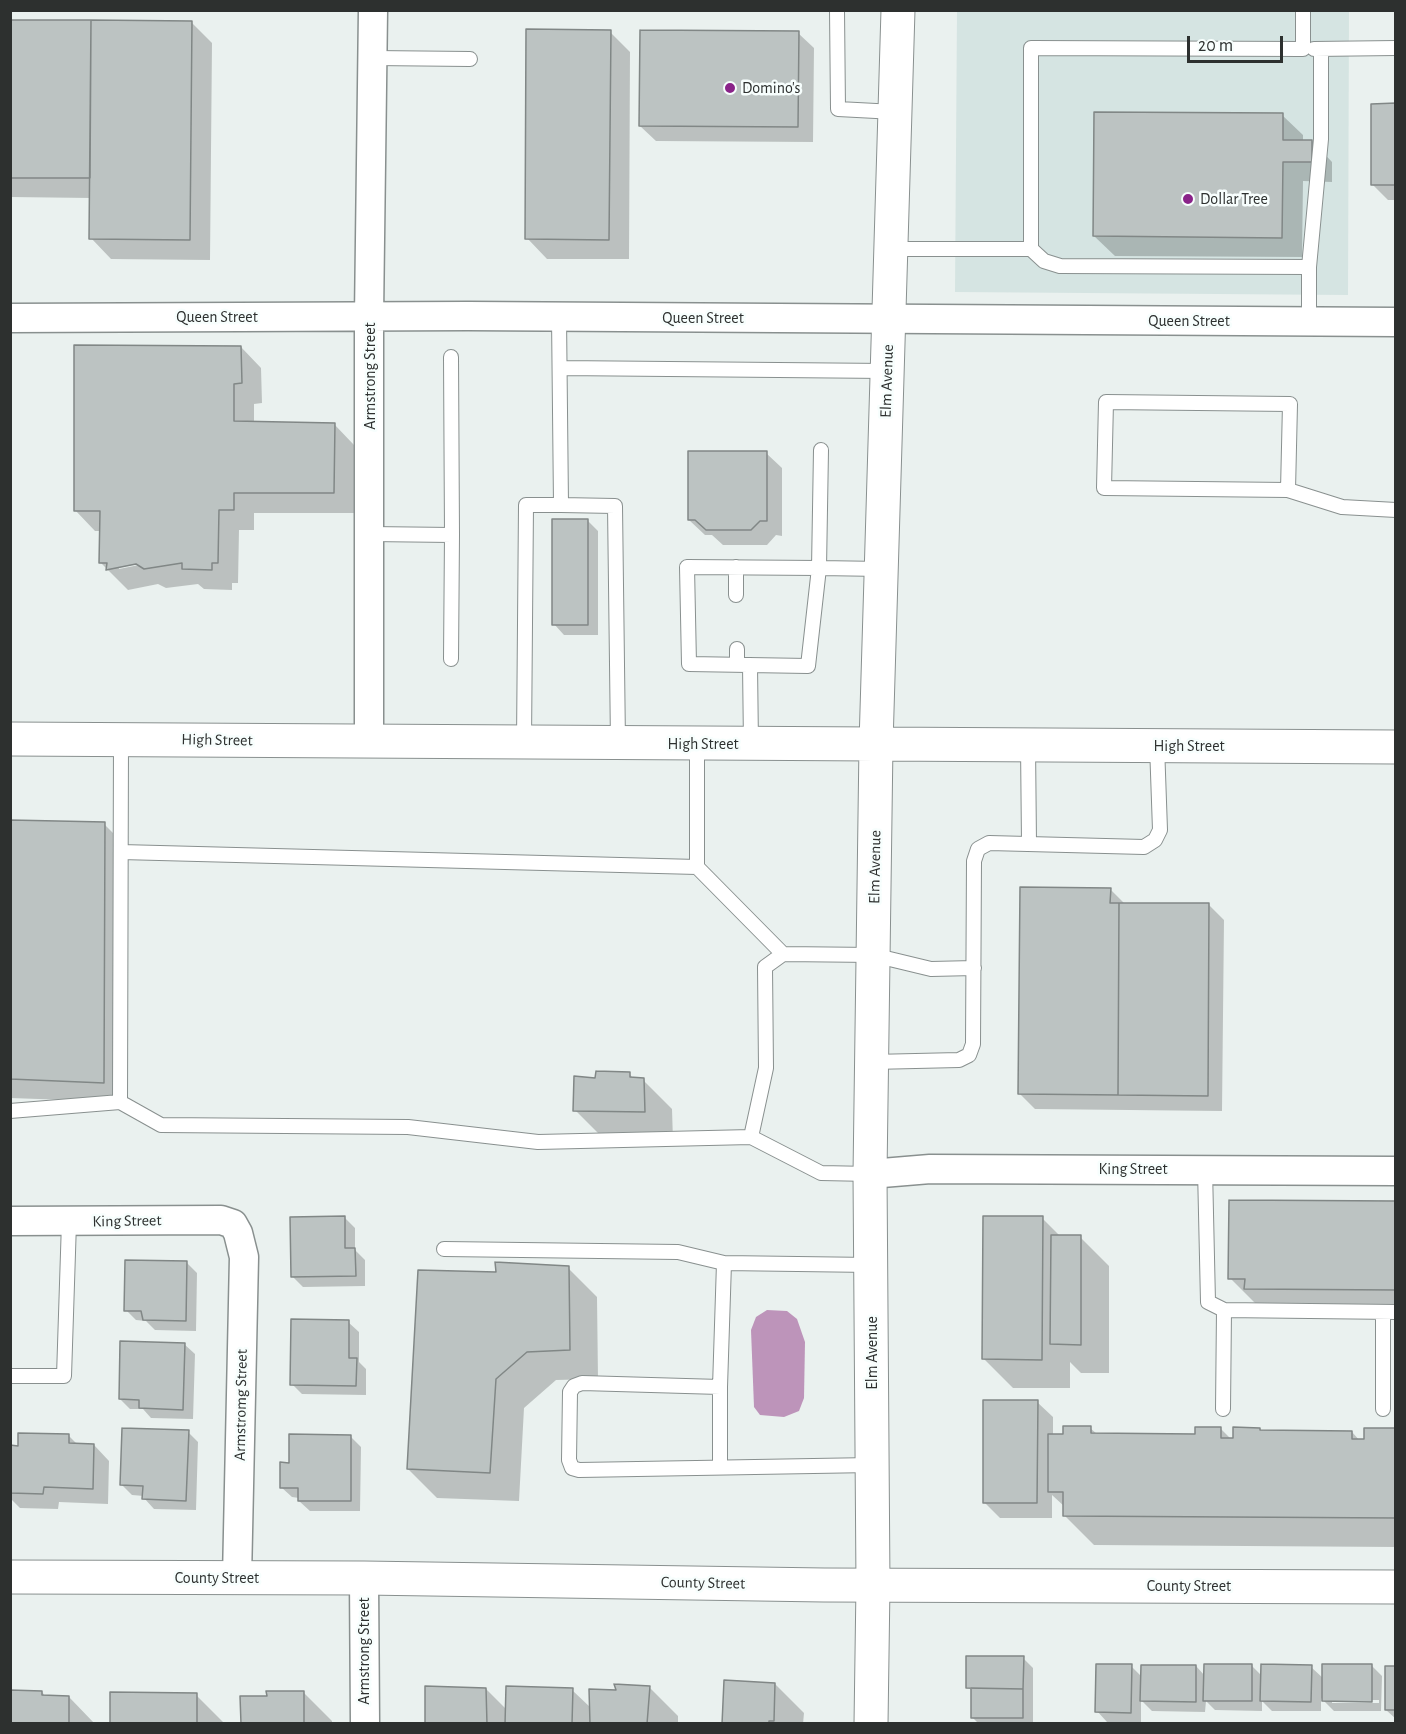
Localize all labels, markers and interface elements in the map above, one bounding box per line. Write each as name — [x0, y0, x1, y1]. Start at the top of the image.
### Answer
scale bar — [1190, 24, 1286, 62]
text: 20 m — [1198, 37, 1233, 55]
place label: Domino's — [742, 78, 801, 98]
marker: Domino's — [723, 81, 737, 95]
place label: Dollar Tree — [1200, 189, 1268, 209]
marker: Dollar Tree — [1181, 192, 1195, 206]
street label: Queen Street — [176, 307, 258, 327]
street label: Queen Street — [662, 308, 744, 328]
street label: Queen Street — [1148, 311, 1230, 331]
street label: Armstrong Street — [360, 322, 380, 430]
street label: Elm Avenue — [876, 344, 898, 418]
street label: High Street — [181, 730, 253, 750]
street label: High Street — [667, 734, 739, 754]
street label: High Street — [1153, 736, 1225, 756]
street label: Elm Avenue — [865, 830, 885, 904]
street label: King Street — [1099, 1159, 1167, 1179]
street label: King Street — [92, 1211, 162, 1231]
street label: Elm Avenue — [862, 1316, 882, 1390]
street label: Armstromg Street — [230, 1349, 252, 1461]
street label: County Street — [175, 1568, 259, 1588]
street label: County Street — [661, 1573, 745, 1593]
street label: County Street — [1147, 1576, 1231, 1596]
street label: Armstrong Street — [354, 1597, 374, 1705]

